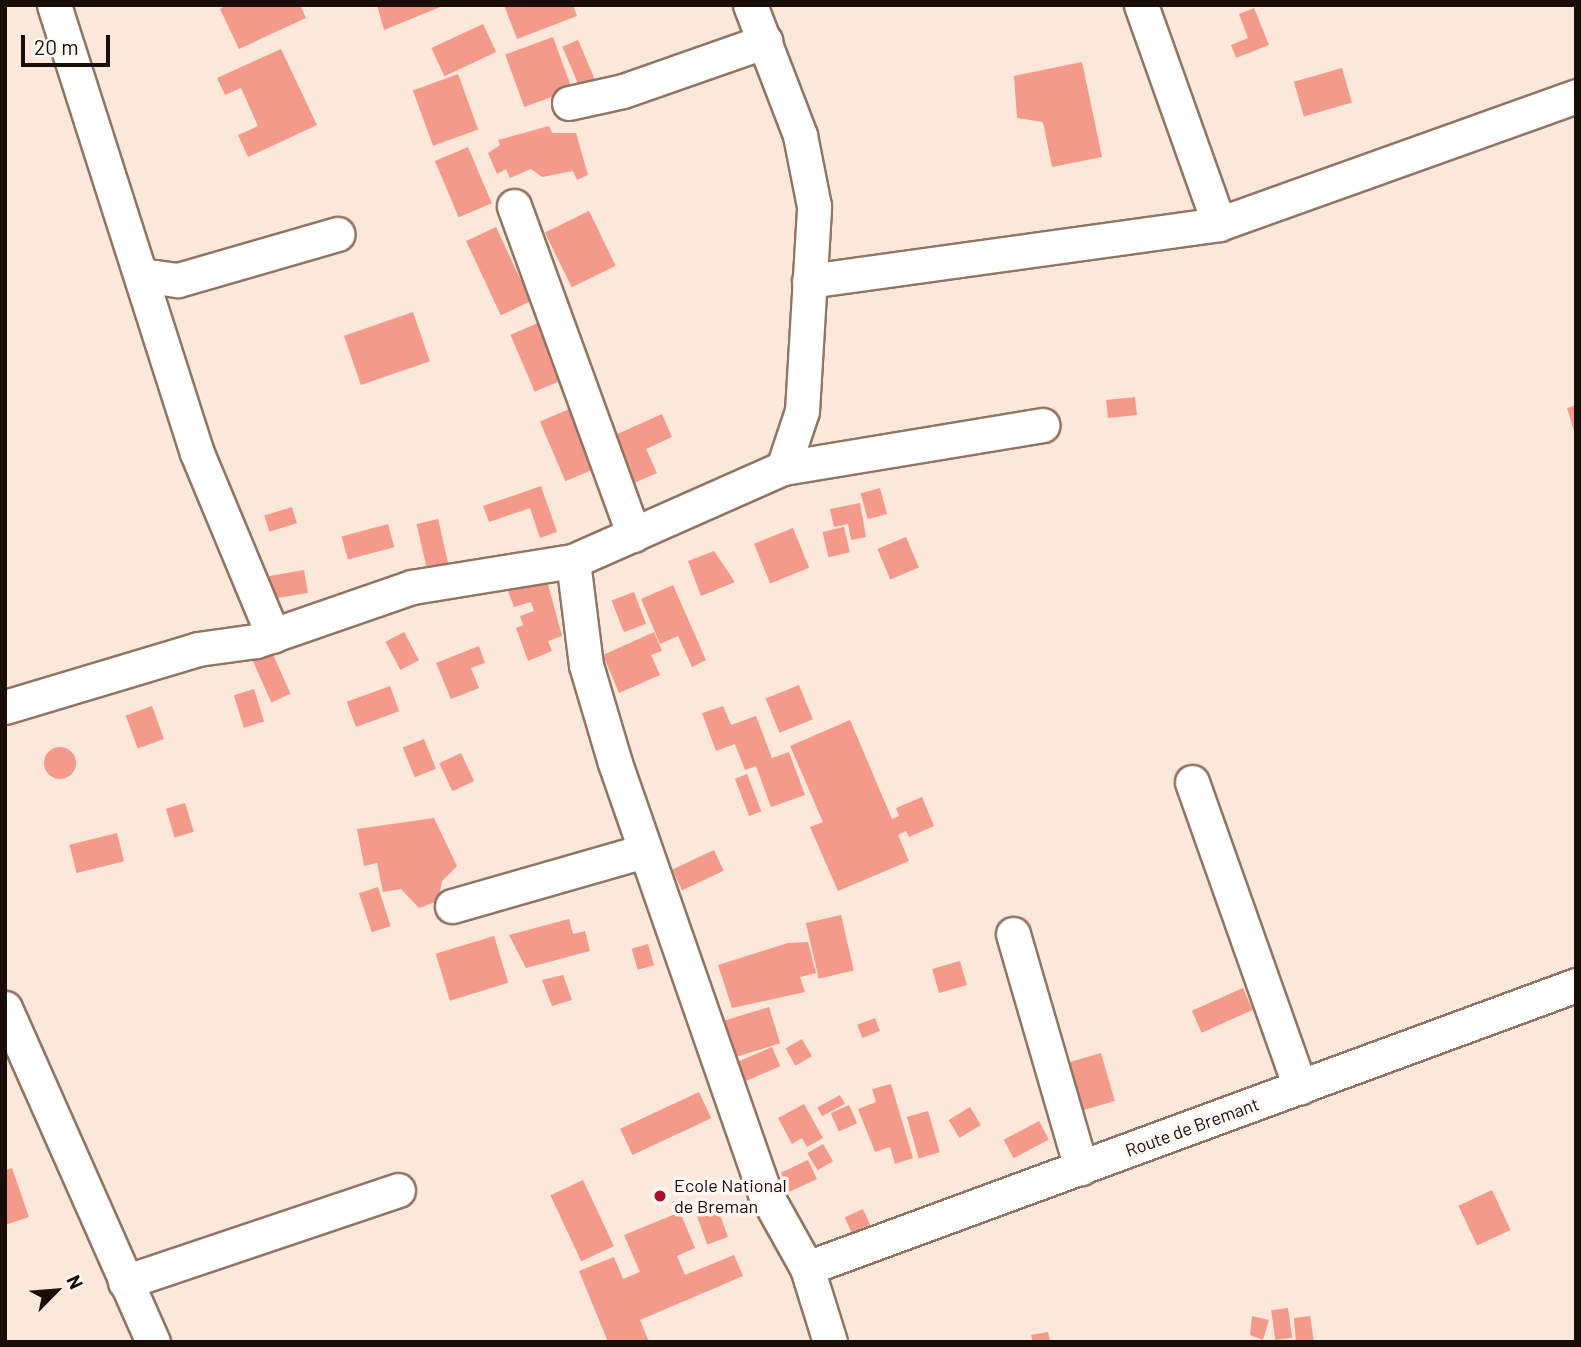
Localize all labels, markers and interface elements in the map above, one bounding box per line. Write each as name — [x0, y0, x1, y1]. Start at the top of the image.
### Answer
scale bar — [24, 21, 114, 65]
text: 20 m — [34, 34, 79, 59]
street label: Route de Bremant — [1122, 1093, 1262, 1161]
place label: Ecole National de Breman — [674, 1175, 787, 1218]
marker: Ecole National de Breman — [652, 1188, 668, 1204]
north arrow — [21, 1256, 91, 1326]
text: N — [62, 1271, 89, 1292]

